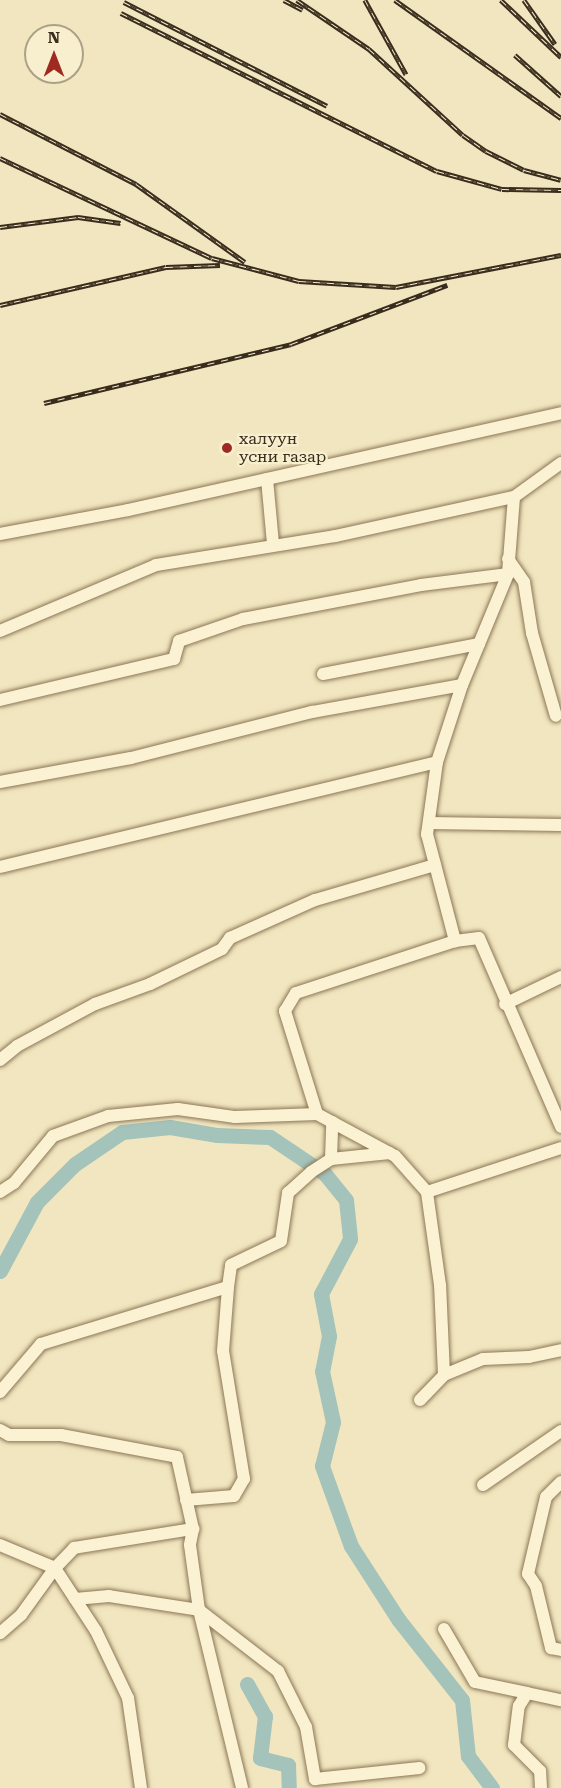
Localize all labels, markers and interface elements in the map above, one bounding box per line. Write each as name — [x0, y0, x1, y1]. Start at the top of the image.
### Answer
north arrow — [24, 24, 84, 84]
text: N — [48, 28, 60, 47]
place label: халуун усни газар — [239, 429, 326, 467]
marker: халуун усни газар — [220, 441, 234, 455]

